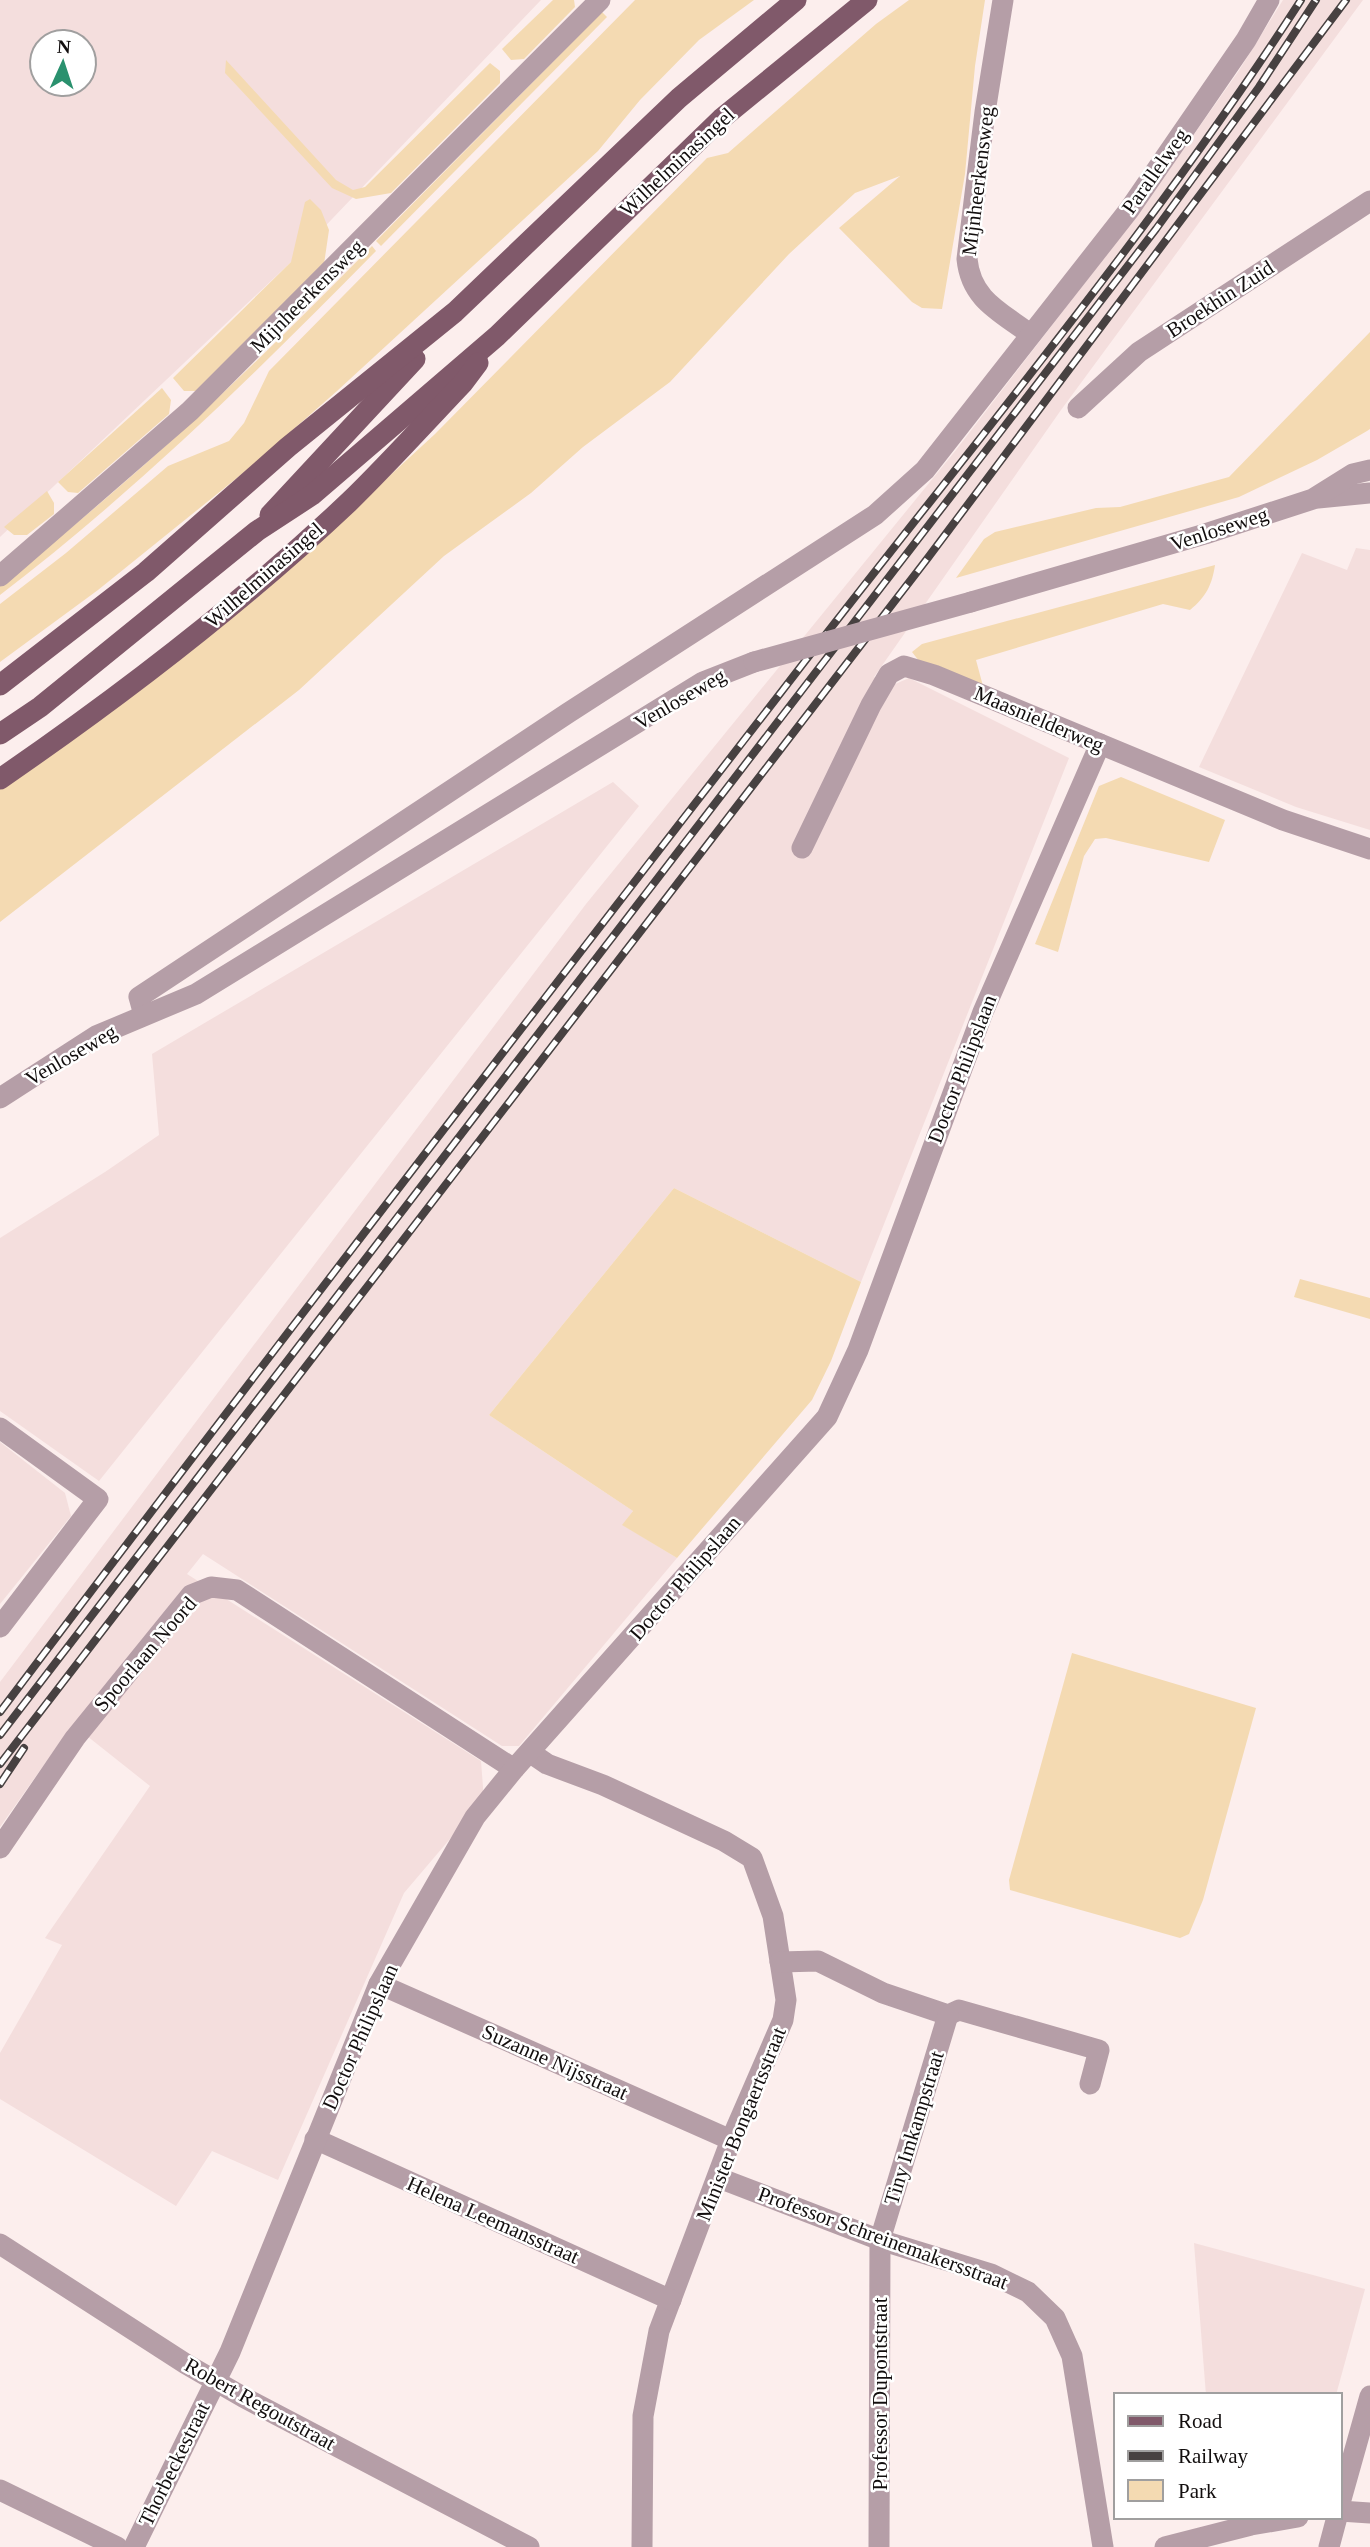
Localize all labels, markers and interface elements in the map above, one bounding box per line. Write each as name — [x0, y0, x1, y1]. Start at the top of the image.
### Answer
north arrow — [28, 28, 98, 98]
text: N — [56, 36, 72, 57]
street label: Wilhelminasingel — [615, 102, 740, 221]
street label: Mijnheerkensweg — [957, 104, 999, 257]
street label: Parallelweg — [1117, 123, 1194, 218]
street label: Mijnheerkensweg — [245, 234, 369, 358]
street label: Broekhin Zuid — [1162, 255, 1279, 343]
street label: Venloseweg — [1167, 502, 1271, 556]
street label: Wilhelminasingel — [200, 517, 328, 633]
street label: Venloseweg — [630, 663, 730, 735]
street label: Maasnielderweg — [970, 681, 1108, 757]
street label: Doctor Philipslaan — [923, 991, 1001, 1147]
street label: Venloseweg — [21, 1019, 121, 1091]
street label: Doctor Philipslaan — [624, 1511, 746, 1645]
street label: Spoorlaan Noord — [89, 1591, 202, 1716]
street label: Doctor Philipslaan — [317, 1960, 403, 2114]
street label: Suzanne Nijsstraat — [478, 2019, 632, 2105]
street label: Minister Bongaertsstraat — [691, 2023, 791, 2224]
street label: Tiny Imkampstraat — [879, 2048, 949, 2208]
street label: Helena Leemansstraat — [403, 2171, 583, 2269]
street label: Professor Schreinemakersstraat — [755, 2182, 1011, 2295]
street label: Professor Dupontstraat — [868, 2297, 892, 2491]
street label: Robert Regoutstraat — [180, 2353, 340, 2455]
legend — [1114, 2393, 1342, 2519]
street label: Thorbeckestraat — [134, 2398, 215, 2530]
text: Road — [1178, 2409, 1223, 2433]
text: Railway — [1178, 2444, 1248, 2468]
text: Park — [1178, 2479, 1217, 2503]

